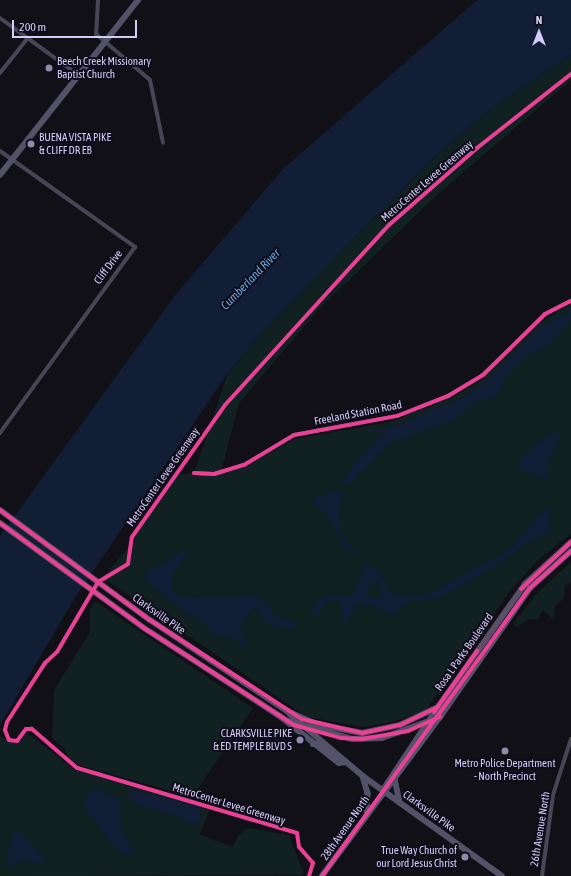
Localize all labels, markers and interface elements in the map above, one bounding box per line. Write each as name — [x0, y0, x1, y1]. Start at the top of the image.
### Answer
scale bar — [14, 12, 139, 38]
north arrow — [519, 12, 559, 52]
text: N — [536, 14, 542, 26]
text: 200 m — [19, 20, 46, 34]
place label: Beech Creek Missionary Baptist Church — [57, 55, 151, 81]
marker: Beech Creek Missionary Baptist Church — [44, 63, 54, 73]
place label: BUENA VISTA PIKE & CLIFF DR EB — [39, 131, 111, 157]
street label: MetroCenter Levee Greenway — [378, 137, 476, 225]
marker: BUENA VISTA PIKE & CLIFF DR EB — [26, 139, 36, 149]
street label: Cliff Drive — [91, 247, 125, 287]
water label: Cumberland River — [218, 247, 284, 313]
street label: Freeland Station Road — [313, 398, 403, 428]
street label: MetroCenter Levee Greenway — [124, 425, 202, 529]
street label: Clarksville Pike — [130, 591, 188, 637]
street label: Rosa L Parks Boulevard — [432, 611, 496, 693]
place label: CLARKSVILLE PIKE & ED TEMPLE BLVD S — [213, 727, 292, 753]
marker: CLARKSVILLE PIKE & ED TEMPLE BLVD S — [295, 735, 305, 745]
marker: Metro Police Department - North Precinct — [500, 746, 510, 756]
place label: Metro Police Department - North Precinct — [454, 757, 556, 783]
street label: MetroCenter Levee Greenway — [171, 781, 287, 827]
street label: Clarksville Pike — [400, 788, 458, 834]
street label: 26th Avenue North — [528, 791, 552, 867]
street label: 28th Avenue North — [318, 793, 372, 863]
place label: True Way Church of our Lord Jesus Christ — [376, 844, 457, 870]
marker: True Way Church of our Lord Jesus Christ — [460, 852, 470, 862]

